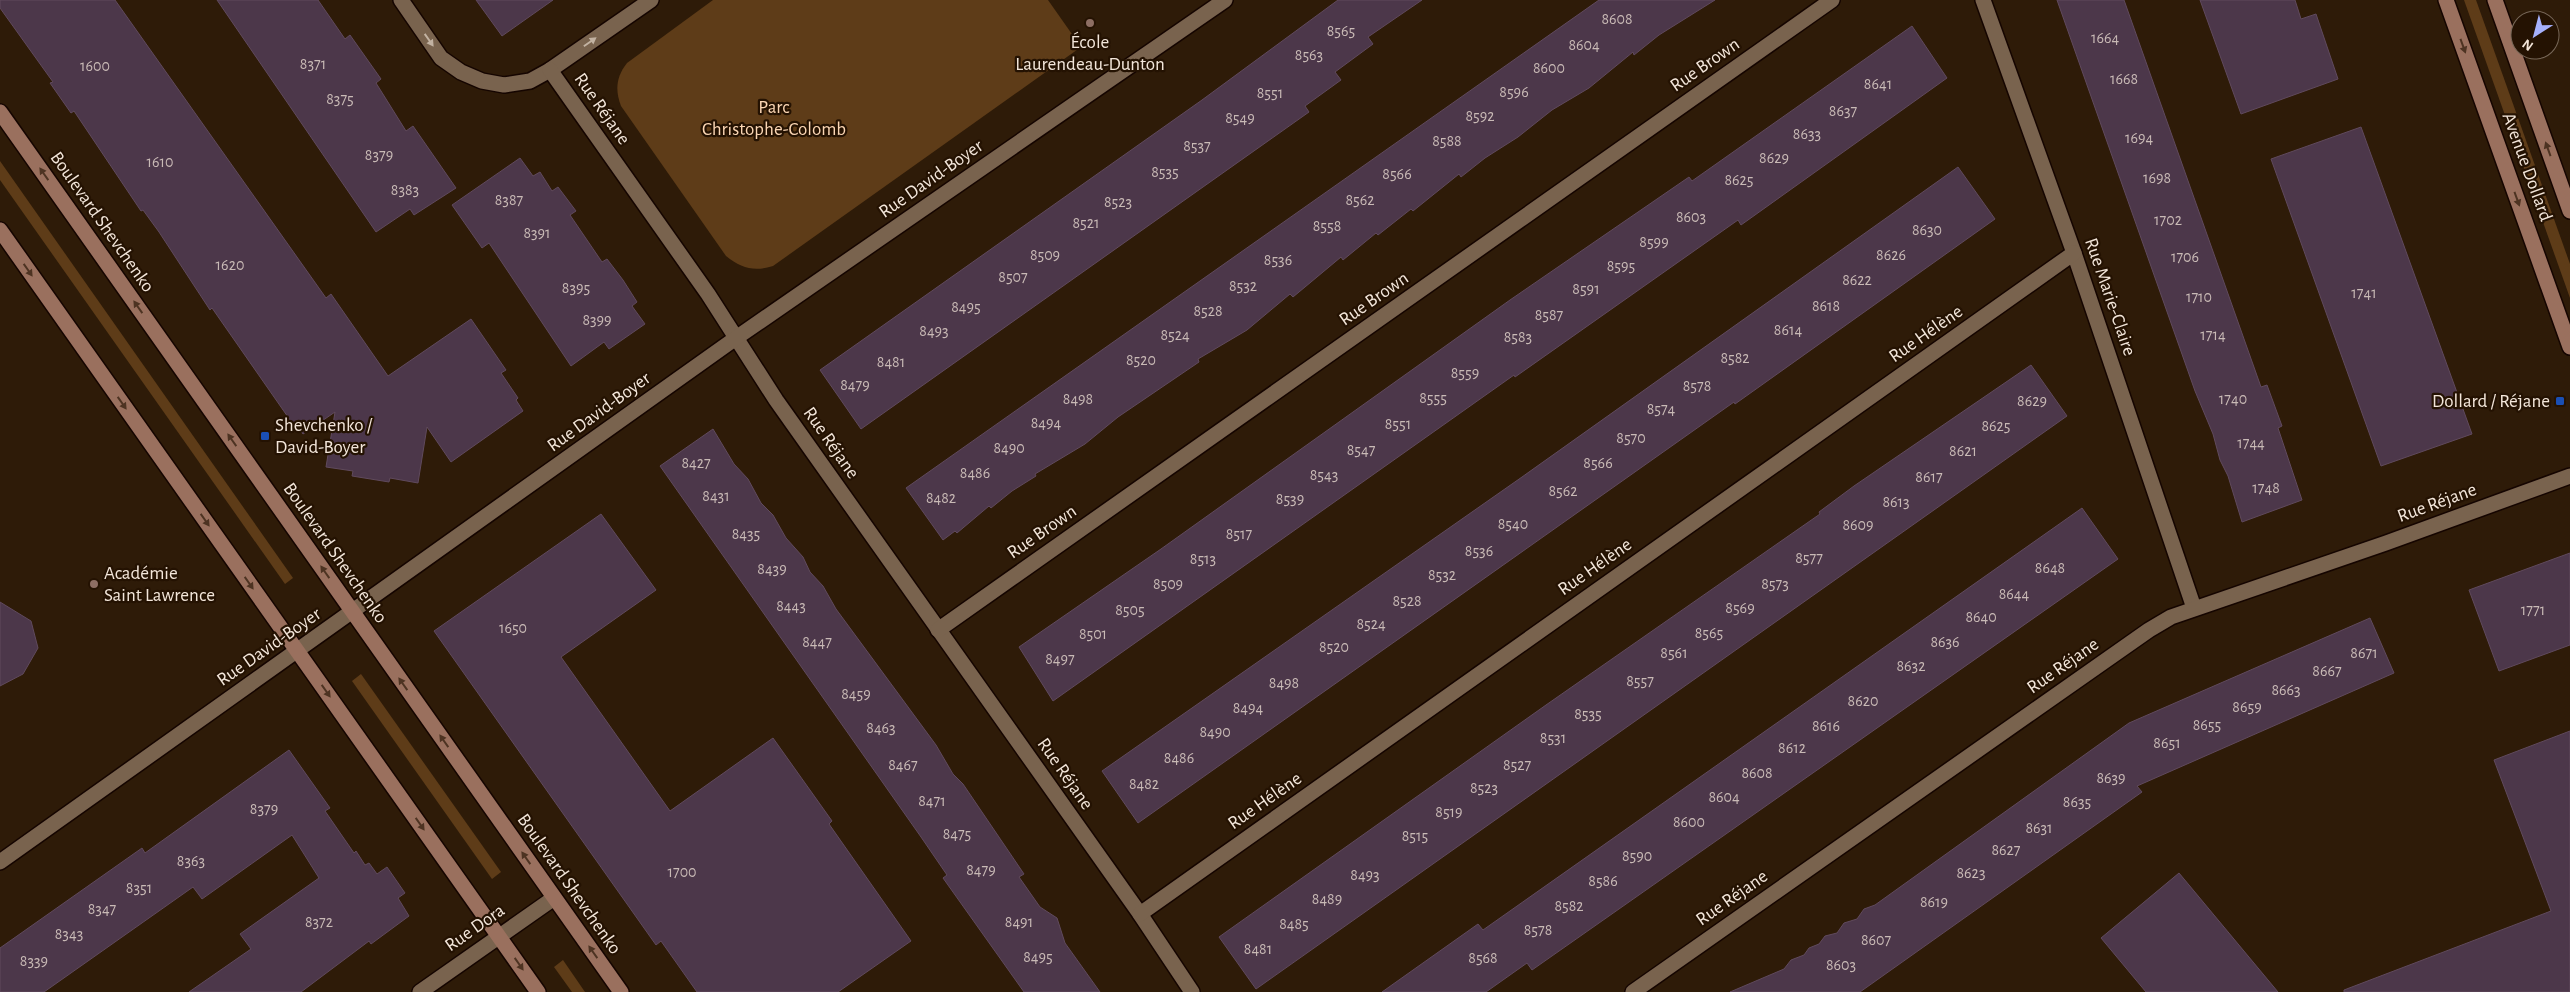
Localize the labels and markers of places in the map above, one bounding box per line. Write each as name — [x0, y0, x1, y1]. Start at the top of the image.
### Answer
marker: École Laurendeau-Dunton — [1084, 17, 1096, 29]
place label: École Laurendeau-Dunton — [1015, 31, 1165, 74]
place label: Dollard / Réjane — [2432, 392, 2550, 411]
marker: Dollard / Réjane — [2554, 395, 2566, 407]
place label: Shevchenko / David-Boyer — [275, 416, 373, 457]
marker: Shevchenko / David-Boyer — [259, 430, 271, 442]
place label: Académie Saint Lawrence — [104, 564, 215, 605]
marker: Académie Saint Lawrence — [88, 578, 100, 590]

